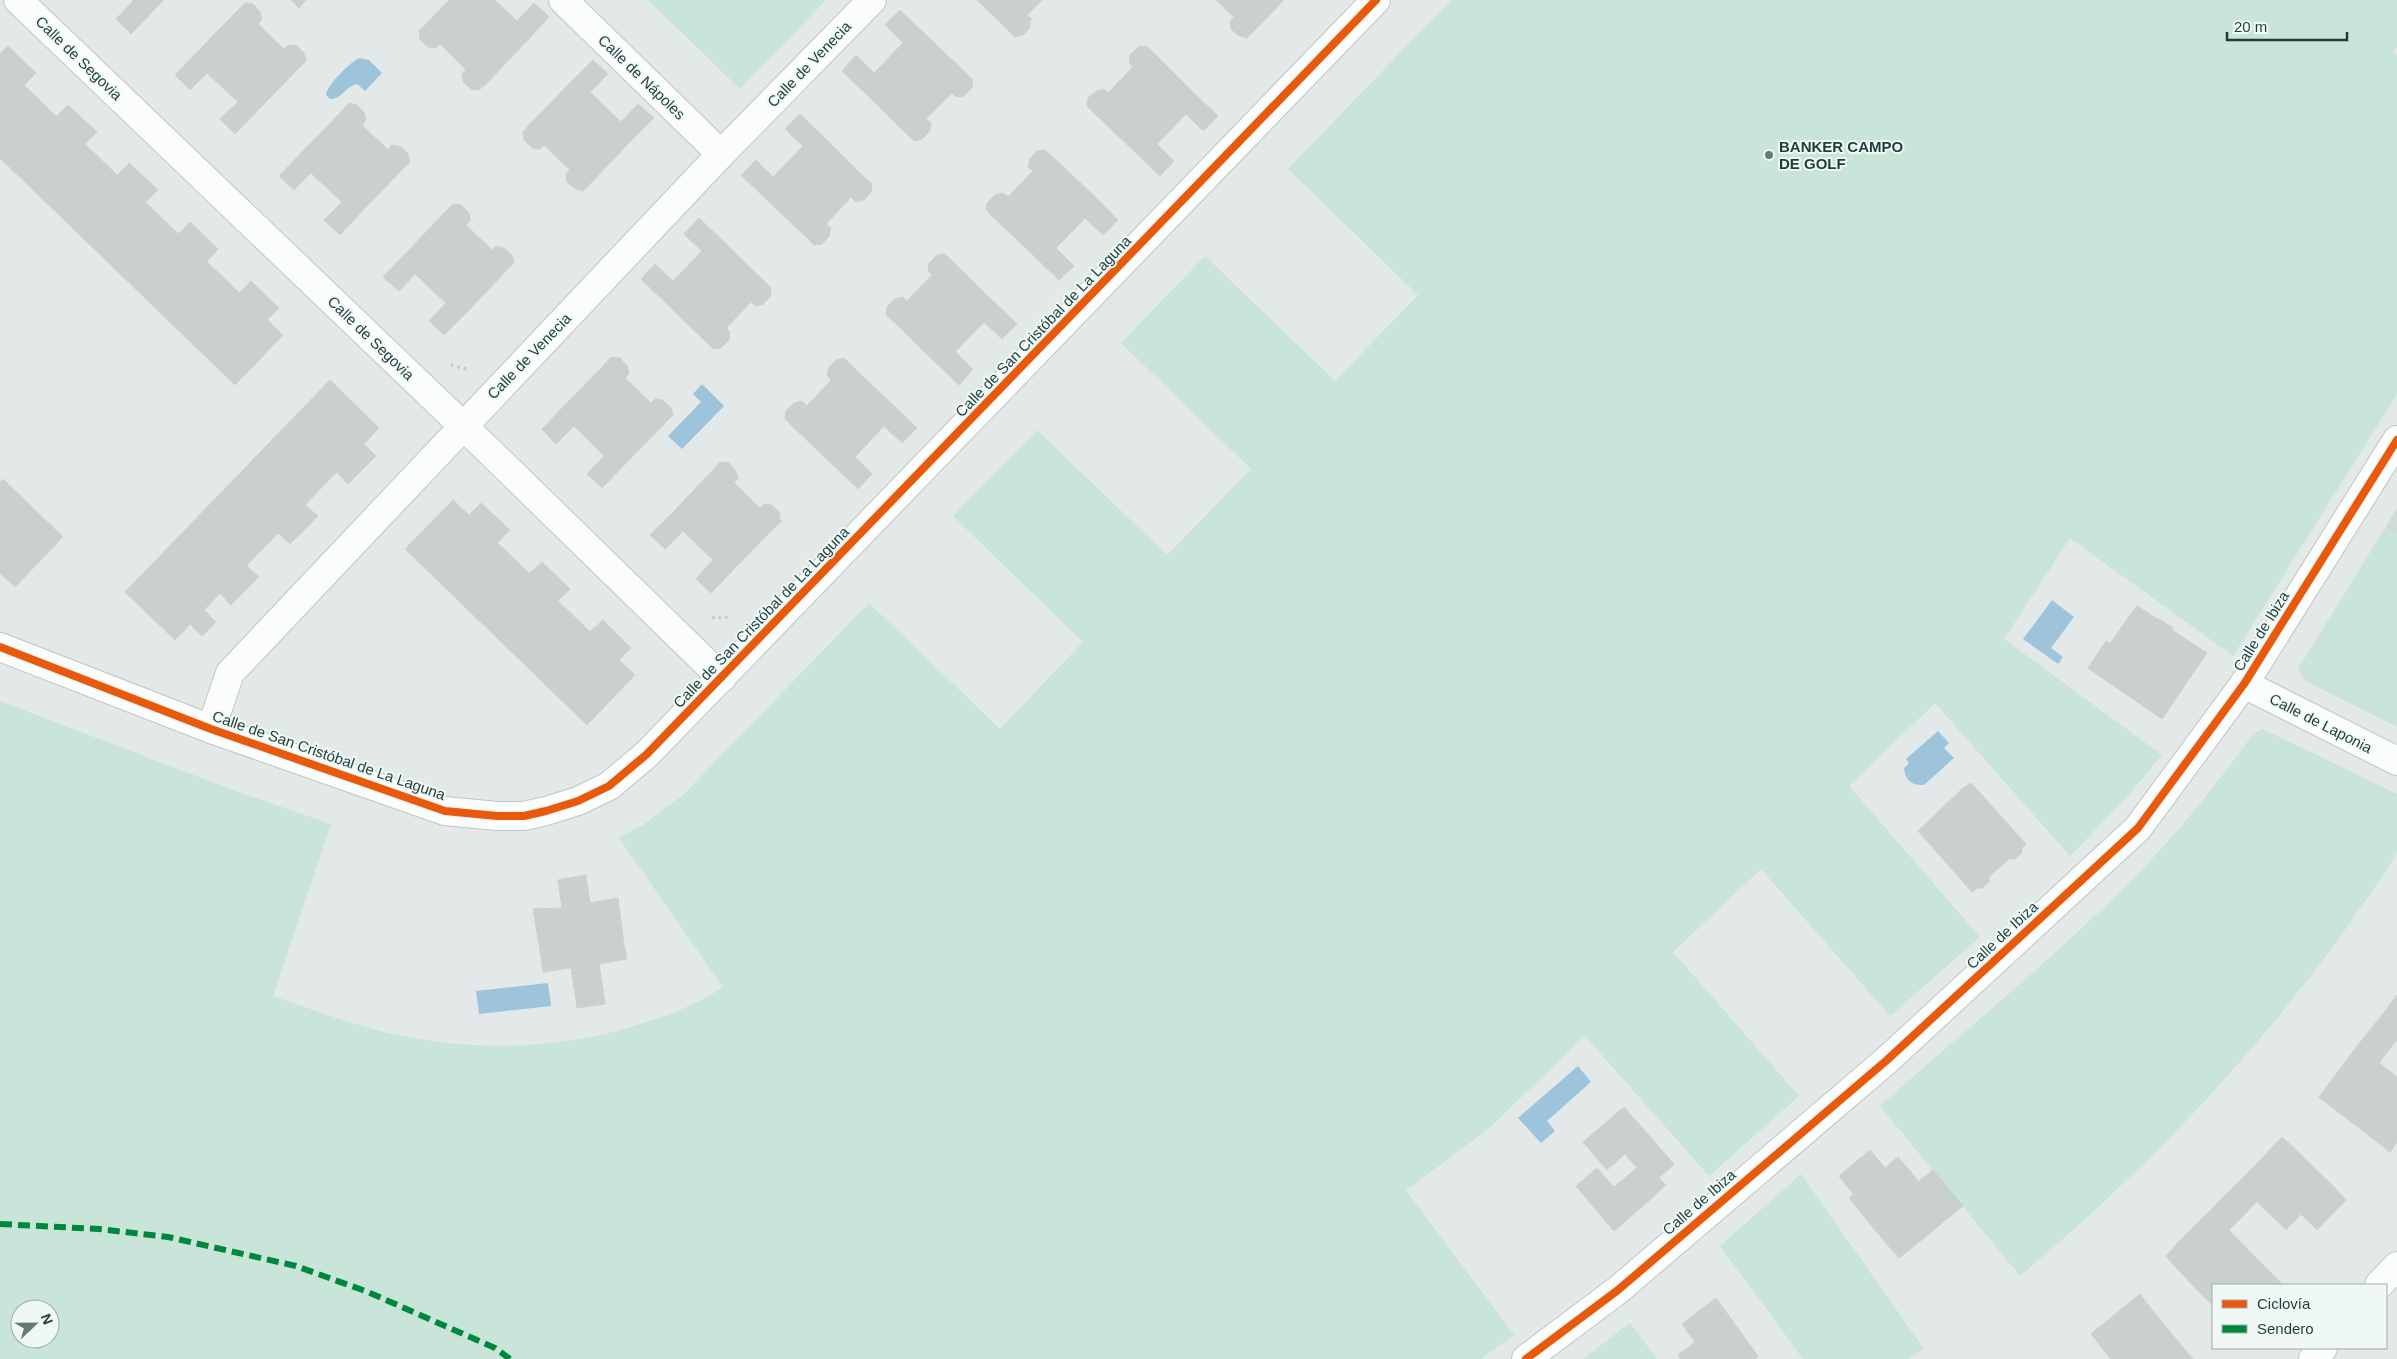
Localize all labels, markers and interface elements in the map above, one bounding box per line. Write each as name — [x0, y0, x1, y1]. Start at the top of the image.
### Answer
scale bar — [2227, 10, 2347, 42]
street label: Calle de Segovia — [32, 12, 126, 104]
street label: Calle de Venecia — [764, 17, 855, 110]
text: 20 m — [2234, 18, 2267, 35]
street label: Calle de Nápoles — [595, 31, 689, 123]
place label: BANKER CAMPO DE GOLF — [1779, 138, 1904, 172]
marker: BANKER CAMPO DE GOLF — [1763, 149, 1775, 161]
street label: Calle de San Cristóbal de La Laguna — [952, 231, 1135, 420]
street label: Calle de Segovia — [324, 292, 418, 384]
street label: Calle de Venecia — [484, 309, 575, 402]
street label: Calle de San Cristóbal de La Laguna — [670, 522, 853, 711]
street label: Calle de Ibiza — [2230, 587, 2293, 674]
street label: Calle de Laponia — [2267, 690, 2376, 756]
street label: Calle de San Cristóbal de La Laguna — [210, 707, 448, 803]
street label: Calle de Ibiza — [1963, 897, 2042, 972]
street label: Calle de Ibiza — [1659, 1165, 1739, 1238]
legend — [2212, 1284, 2387, 1349]
text: Ciclovía — [2257, 1295, 2311, 1312]
north arrow — [10, 1299, 60, 1349]
text: N — [38, 1311, 56, 1327]
text: Sendero — [2257, 1320, 2314, 1337]

